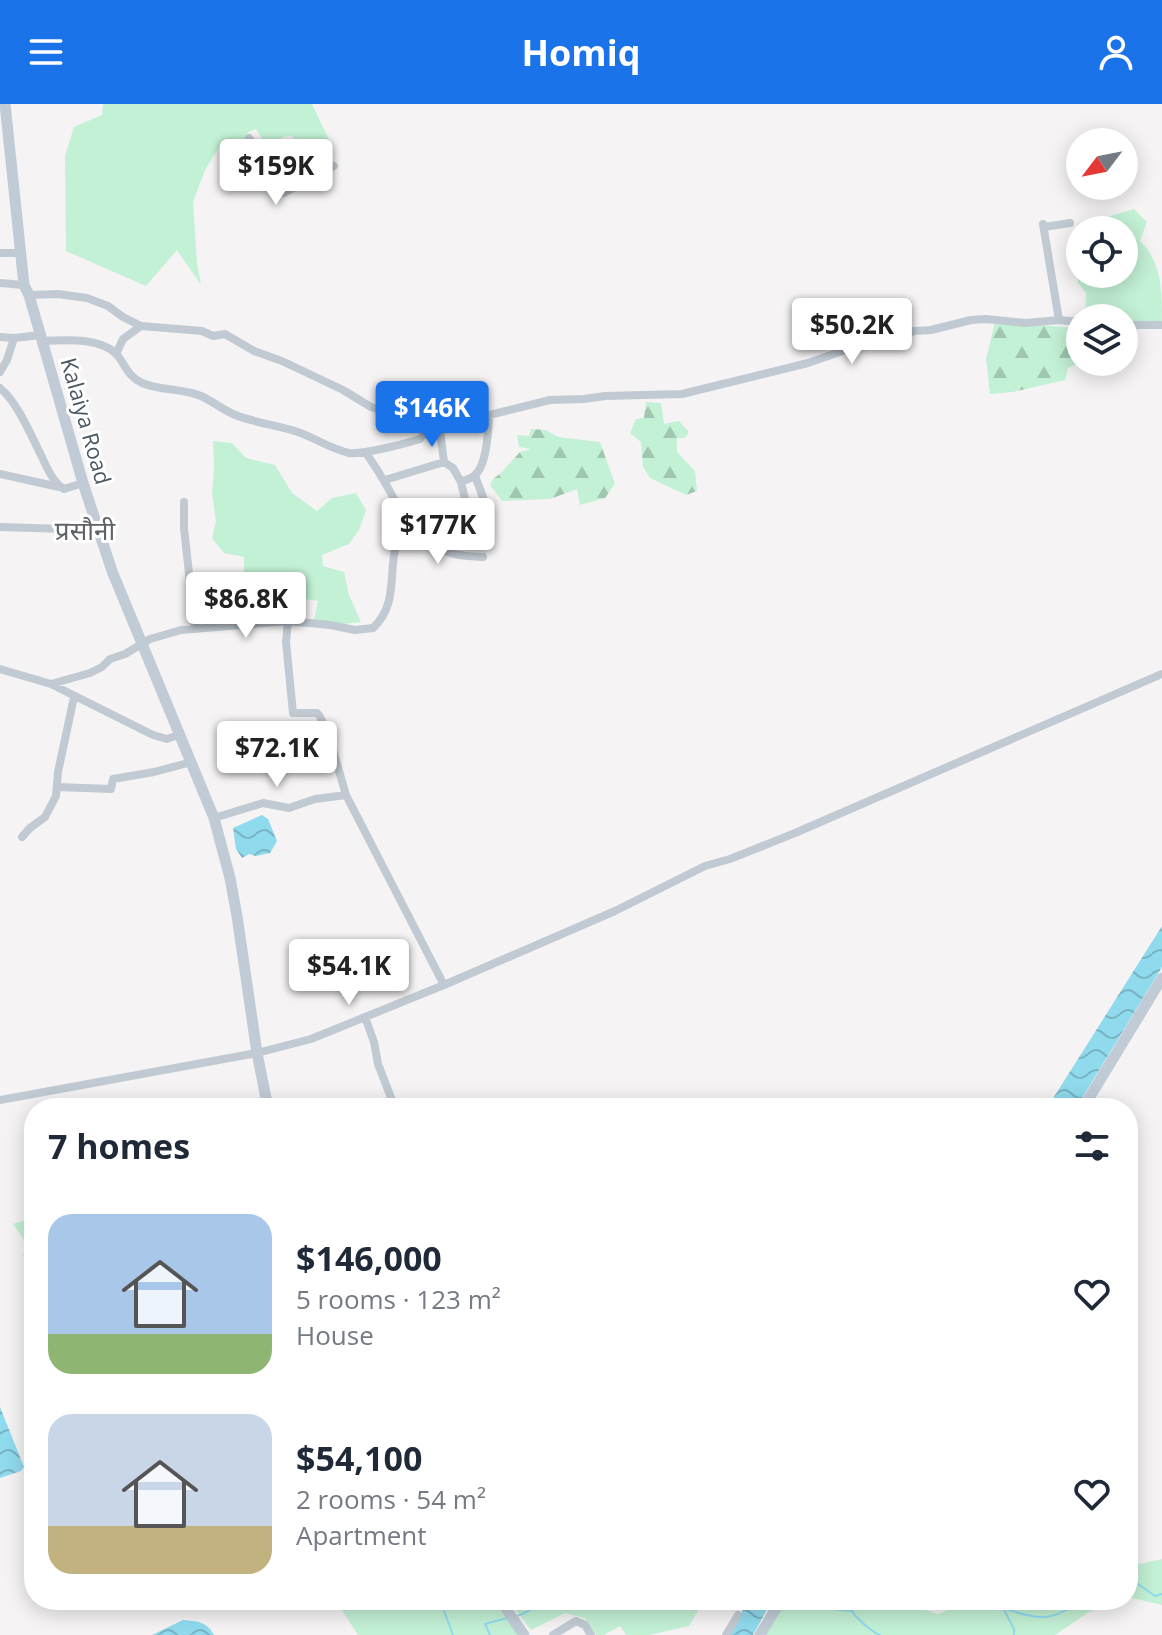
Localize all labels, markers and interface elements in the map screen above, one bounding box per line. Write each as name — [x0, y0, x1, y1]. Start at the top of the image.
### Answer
text: Homiq — [522, 28, 640, 77]
icon: menu — [24, 30, 68, 74]
icon: person — [1094, 30, 1138, 74]
north arrow — [1066, 128, 1138, 200]
map controls — [1066, 128, 1138, 376]
pin: $159K — [220, 139, 332, 207]
text: $159K — [238, 147, 314, 183]
button: locate — [1066, 216, 1138, 288]
pin: $50.2K — [787, 298, 917, 366]
button: layers — [1066, 304, 1138, 376]
text: $50.2K — [810, 306, 894, 342]
street label: Kalaiya Road — [55, 354, 119, 488]
pin: $146K — [376, 381, 488, 449]
text: $146K — [394, 389, 470, 425]
pin: $177K — [382, 498, 494, 566]
text: $177K — [400, 506, 476, 542]
district label: प्रसौनी — [55, 512, 116, 548]
pin: $86.8K — [181, 572, 311, 640]
text: $86.8K — [204, 580, 288, 616]
pin: $72.1K — [212, 721, 342, 789]
text: $72.1K — [235, 729, 319, 765]
pin: $54.1K — [284, 939, 414, 1007]
text: $54.1K — [307, 947, 391, 983]
text: 7 homes — [48, 1123, 190, 1169]
icon: filters — [1070, 1124, 1114, 1168]
text: $146,000 — [296, 1235, 442, 1281]
icon: home — [112, 1246, 208, 1342]
icon: heart — [1070, 1272, 1114, 1316]
text: 5 rooms · 123 m² — [296, 1281, 501, 1317]
text: House — [296, 1317, 374, 1353]
text: $54,100 — [296, 1435, 422, 1481]
icon: home — [112, 1446, 208, 1542]
icon: heart — [1070, 1472, 1114, 1516]
text: 2 rooms · 54 m² — [296, 1481, 486, 1517]
text: Apartment — [296, 1517, 427, 1553]

